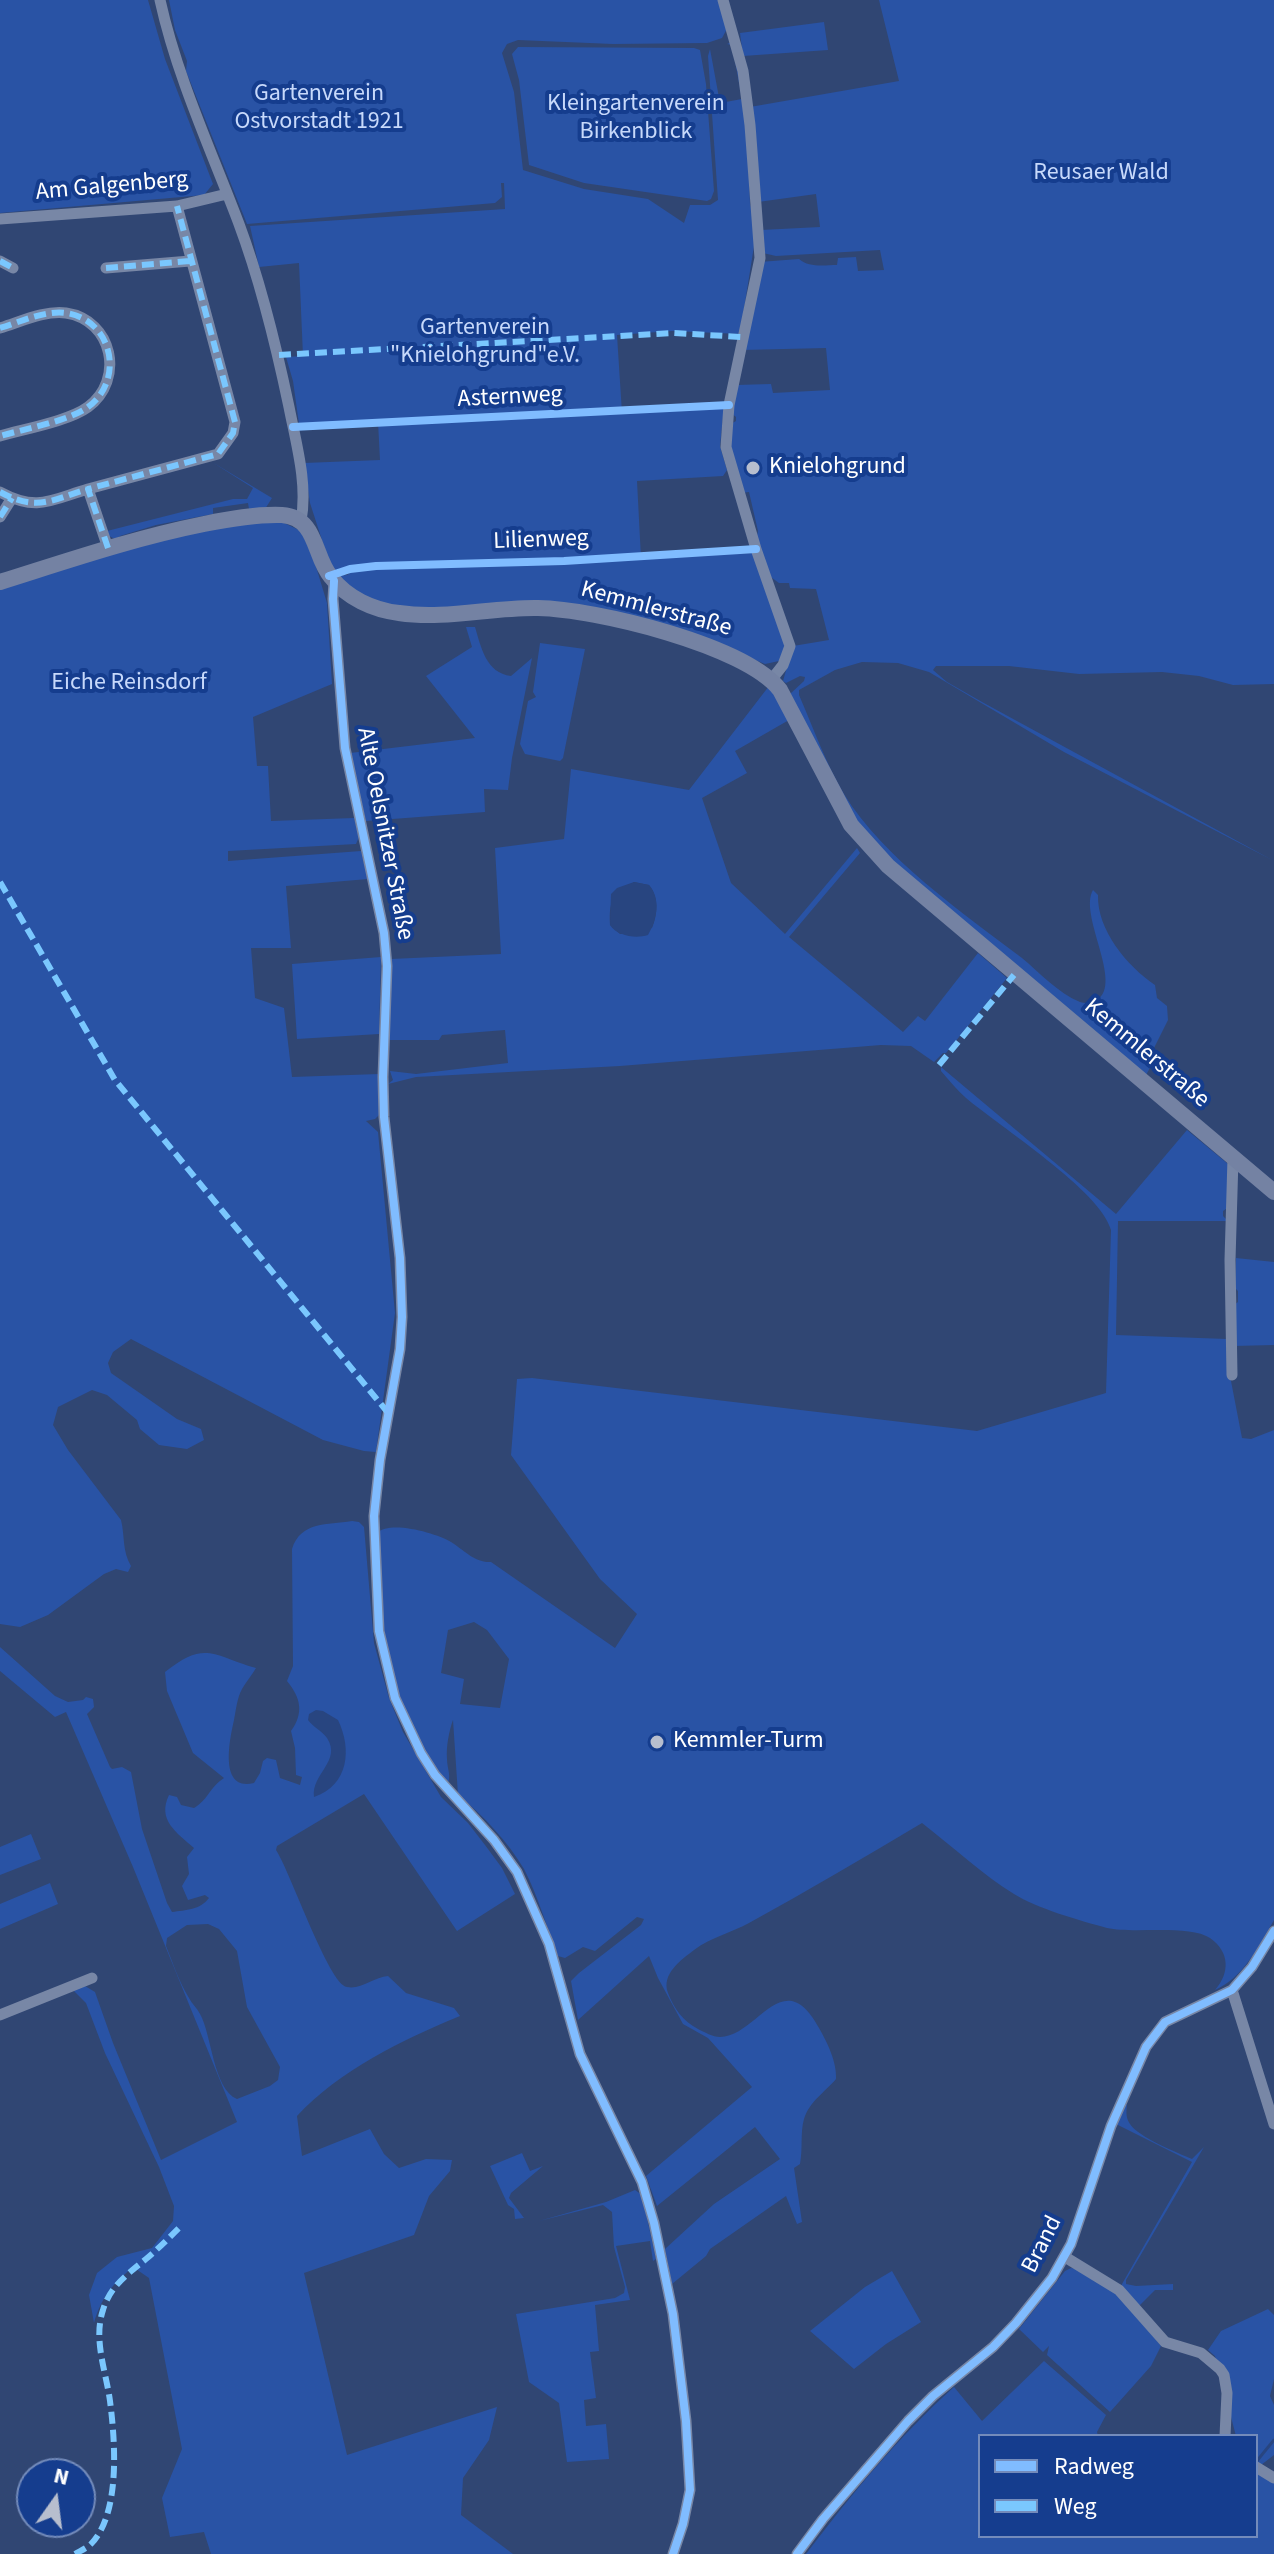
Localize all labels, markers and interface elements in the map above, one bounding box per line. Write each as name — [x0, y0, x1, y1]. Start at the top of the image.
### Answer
park label: Gartenverein Ostvorstadt 1921 — [234, 81, 404, 137]
park label: Kleingartenverein Birkenblick — [547, 91, 725, 147]
park label: Reusaer Wald — [1033, 160, 1169, 188]
street label: Am Galgenberg — [35, 166, 189, 208]
park label: Gartenverein "Knielohgrund"e.V. — [390, 315, 580, 371]
street label: Asternweg — [457, 381, 563, 415]
place label: Knielohgrund — [769, 454, 906, 482]
marker: Knielohgrund — [744, 459, 762, 477]
street label: Lilienweg — [493, 525, 589, 557]
street label: Kemmlerstraße — [577, 576, 735, 644]
park label: Eiche Reinsdorf — [51, 670, 207, 698]
street label: Alte Oelsnitzer Straße — [349, 725, 419, 943]
street label: Kemmlerstraße — [1077, 993, 1215, 1115]
place label: Kemmler-Turm — [673, 1728, 824, 1756]
marker: Kemmler-Turm — [648, 1733, 666, 1751]
street label: Brand — [1016, 2212, 1070, 2278]
legend — [978, 2434, 1258, 2538]
text: Radweg — [1054, 2449, 1134, 2484]
north arrow — [16, 2458, 96, 2538]
text: N — [50, 2459, 72, 2494]
text: Weg — [1054, 2489, 1097, 2524]

